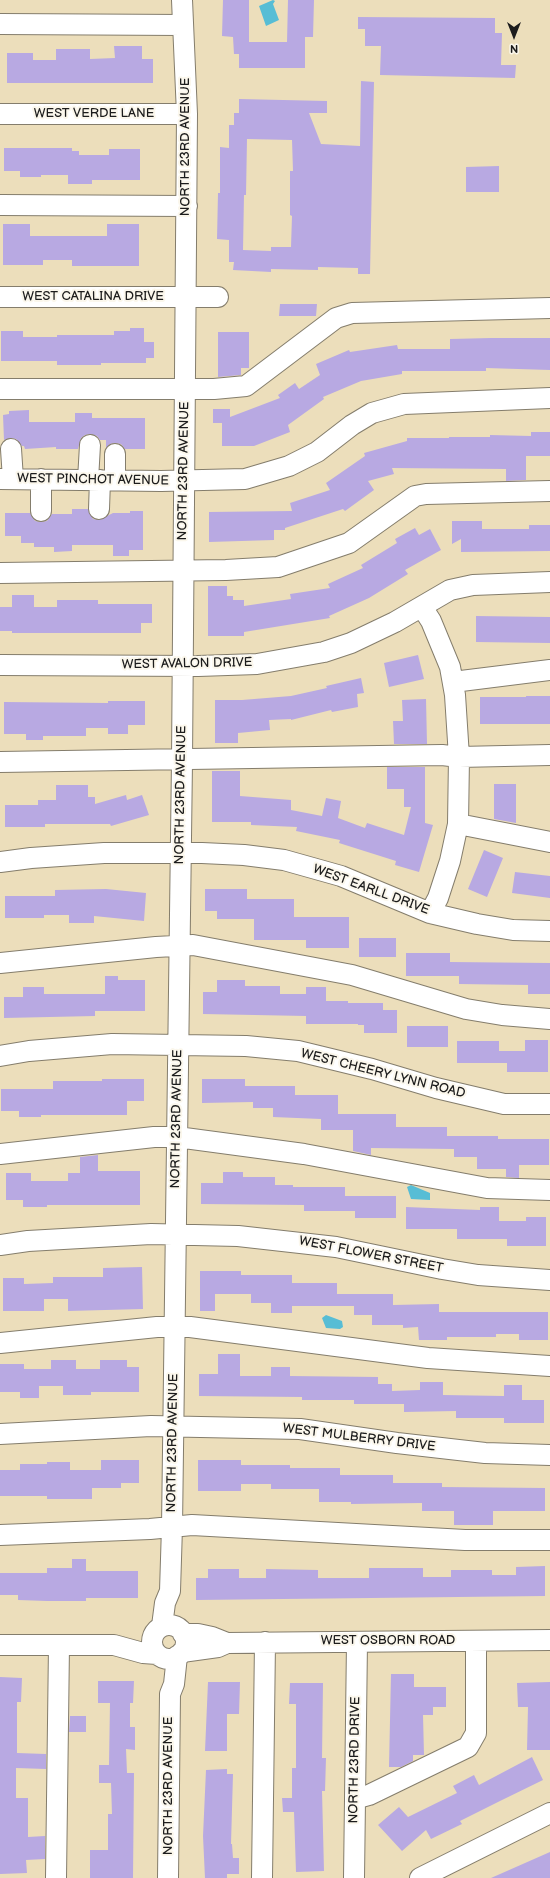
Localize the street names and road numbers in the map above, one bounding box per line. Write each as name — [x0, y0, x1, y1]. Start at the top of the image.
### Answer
street label: NORTH 23RD AVENUE — [178, 78, 194, 216]
street label: WEST VERDE LANE — [34, 106, 154, 122]
street label: WEST CATALINA DRIVE — [22, 289, 164, 305]
street label: NORTH 23RD AVENUE — [175, 402, 193, 540]
street label: WEST PINCHOT AVENUE — [17, 471, 169, 489]
street label: WEST AVALON DRIVE — [121, 655, 253, 673]
street label: NORTH 23RD AVENUE — [172, 726, 190, 864]
street label: WEST EARLL DRIVE — [311, 862, 431, 918]
street label: WEST CHEERY LYNN ROAD — [299, 1046, 467, 1102]
street label: NORTH 23RD AVENUE — [168, 1050, 186, 1188]
street label: WEST FLOWER STREET — [298, 1233, 444, 1277]
street label: NORTH 23RD AVENUE — [164, 1374, 182, 1512]
street label: WEST MULBERRY DRIVE — [282, 1421, 436, 1455]
street label: WEST OSBORN ROAD — [321, 1633, 455, 1649]
street label: NORTH 23RD DRIVE — [346, 1697, 364, 1823]
street label: NORTH 23RD AVENUE — [161, 1717, 177, 1855]

